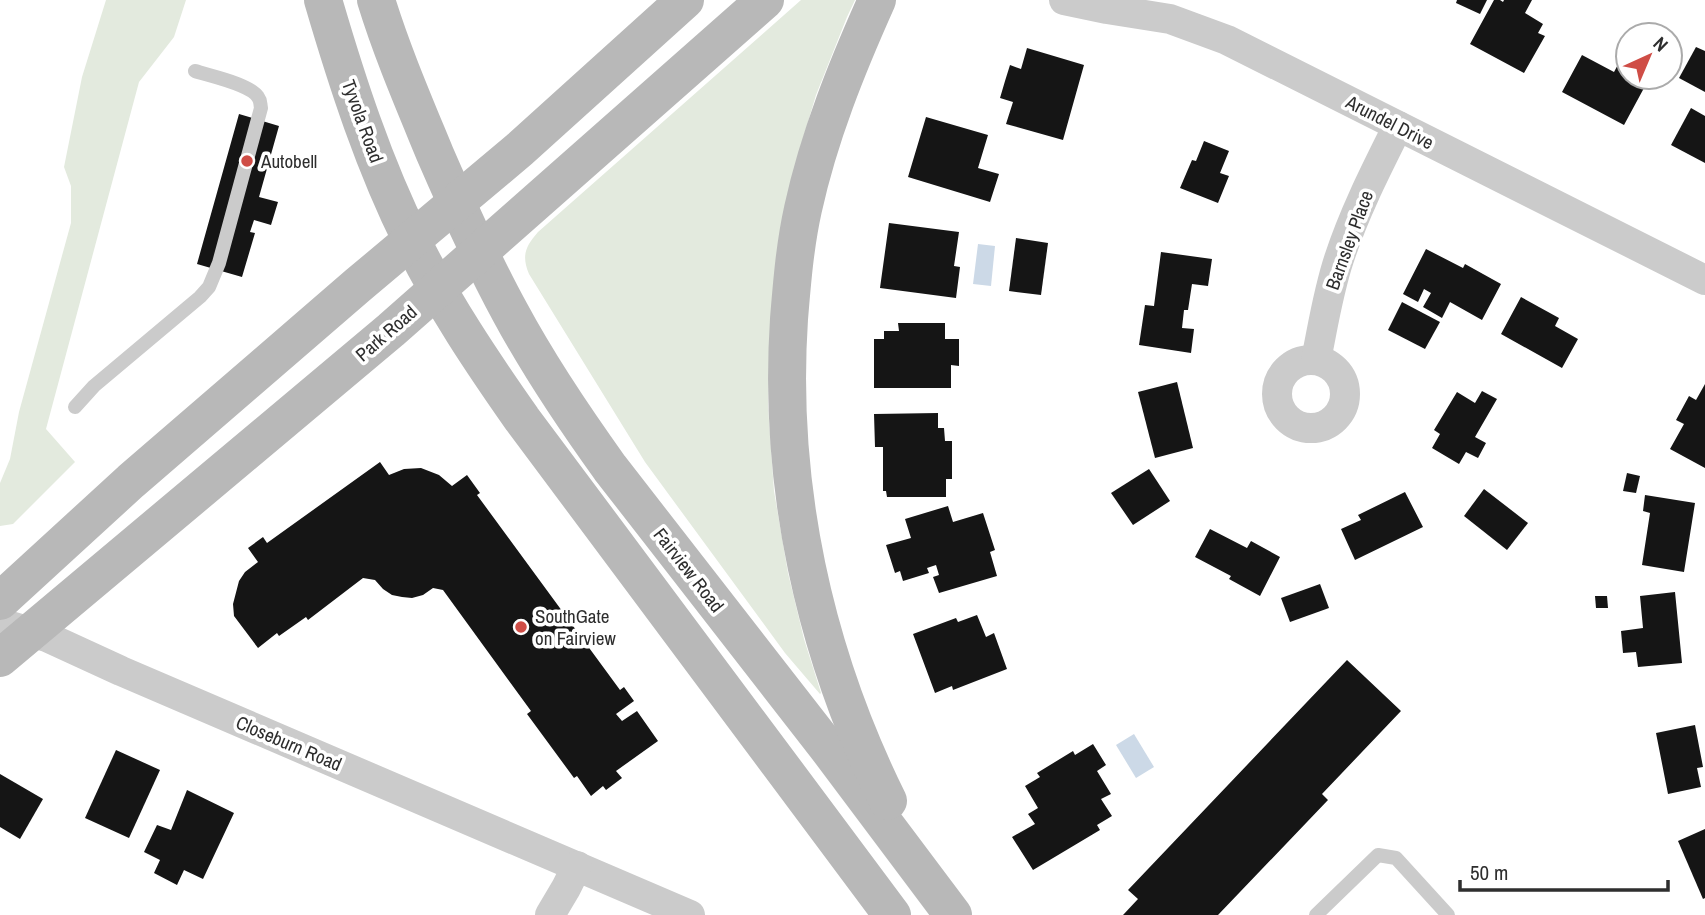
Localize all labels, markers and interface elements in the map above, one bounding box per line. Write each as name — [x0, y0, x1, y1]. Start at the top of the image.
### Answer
north arrow — [1614, 21, 1684, 91]
text: N — [1648, 31, 1674, 57]
street label: Tyvola Road — [336, 76, 390, 166]
street label: Arundel Drive — [1341, 88, 1438, 155]
place label: Autobell — [260, 148, 317, 174]
marker: Autobell — [239, 153, 255, 169]
street label: Barnsley Place — [1319, 187, 1379, 293]
street label: Park Road — [350, 299, 422, 367]
street label: Fairview Road — [648, 522, 730, 618]
place label: SouthGate on Fairview — [535, 603, 616, 651]
marker: SouthGate on Fairview — [513, 619, 529, 635]
street label: Closeburn Road — [232, 709, 346, 777]
scale bar — [1460, 848, 1668, 892]
text: 50 m — [1470, 858, 1508, 887]

